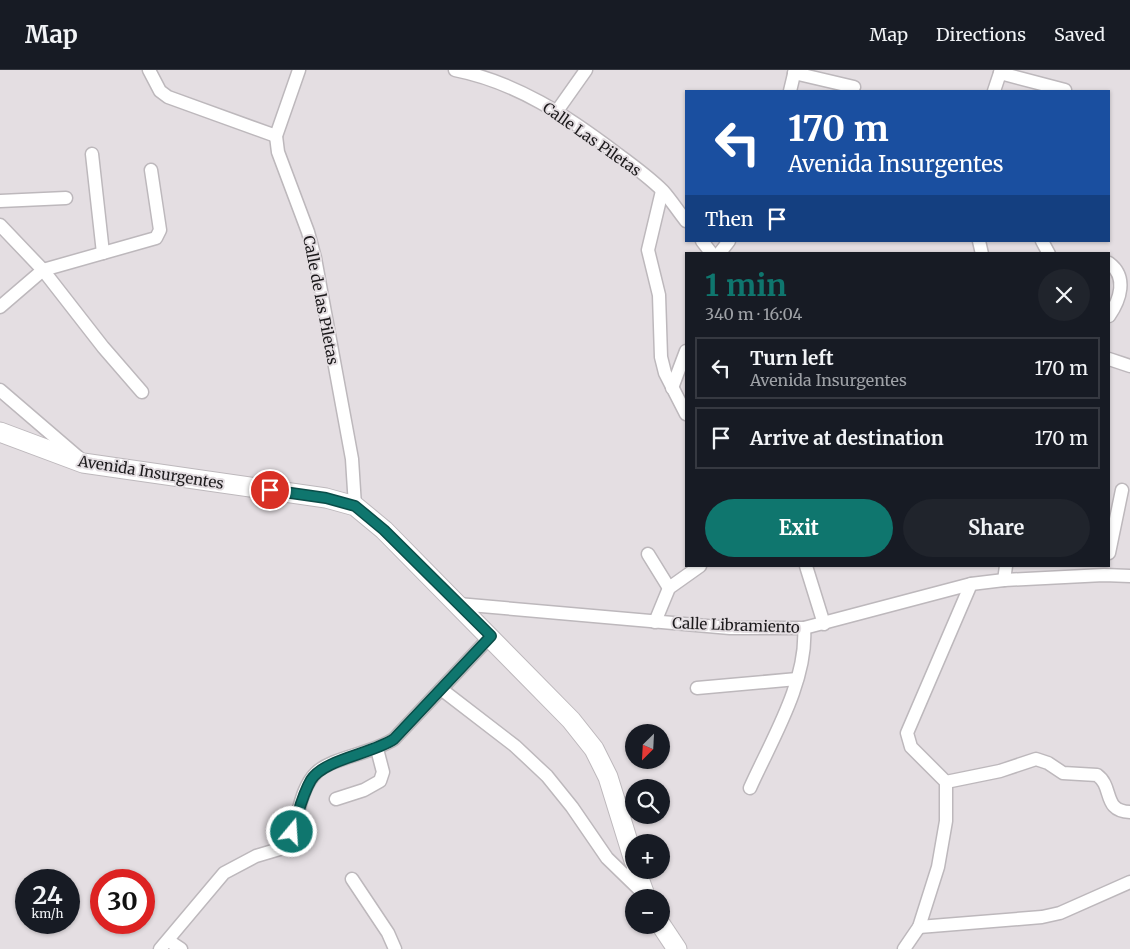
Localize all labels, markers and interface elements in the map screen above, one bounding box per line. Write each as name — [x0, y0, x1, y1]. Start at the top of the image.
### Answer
text: Map — [25, 19, 78, 50]
text: Map — [870, 23, 908, 46]
text: Directions — [936, 23, 1026, 46]
text: Saved — [1054, 23, 1105, 46]
street label: Calle Las Piletas — [539, 98, 645, 180]
text: 170 m — [788, 107, 889, 151]
icon: left — [705, 110, 770, 175]
text: Avenida Insurgentes — [788, 150, 1004, 178]
icon: arrive — [763, 205, 791, 233]
text: Then — [705, 207, 753, 231]
street label: Calle de las Piletas — [299, 234, 343, 366]
text: 1 min — [705, 266, 787, 304]
button: close — [1038, 269, 1090, 321]
text: 340 m · 16:04 — [705, 304, 802, 324]
text: Turn left — [750, 346, 834, 370]
icon: left — [707, 354, 735, 382]
text: 170 m — [1035, 356, 1088, 380]
text: Avenida Insurgentes — [750, 370, 907, 390]
icon: arrive — [707, 424, 735, 452]
text: Arrive at destination — [750, 426, 944, 450]
text: 170 m — [1035, 426, 1088, 450]
street label: Avenida Insurgentes — [76, 451, 225, 493]
pin — [249, 469, 291, 511]
icon: arrive — [256, 476, 284, 504]
button: Exit — [705, 499, 893, 557]
button: Share — [903, 499, 1090, 557]
street label: Calle Libramiento — [672, 613, 800, 637]
north arrow — [625, 724, 670, 769]
map controls — [625, 724, 670, 934]
button: search — [625, 779, 670, 824]
position arrow — [265, 805, 317, 857]
button: + — [625, 834, 670, 879]
speed limit sign: 30 — [90, 869, 155, 934]
text: 24 — [32, 879, 63, 911]
button: − — [625, 889, 670, 934]
text: km/h — [32, 906, 63, 921]

